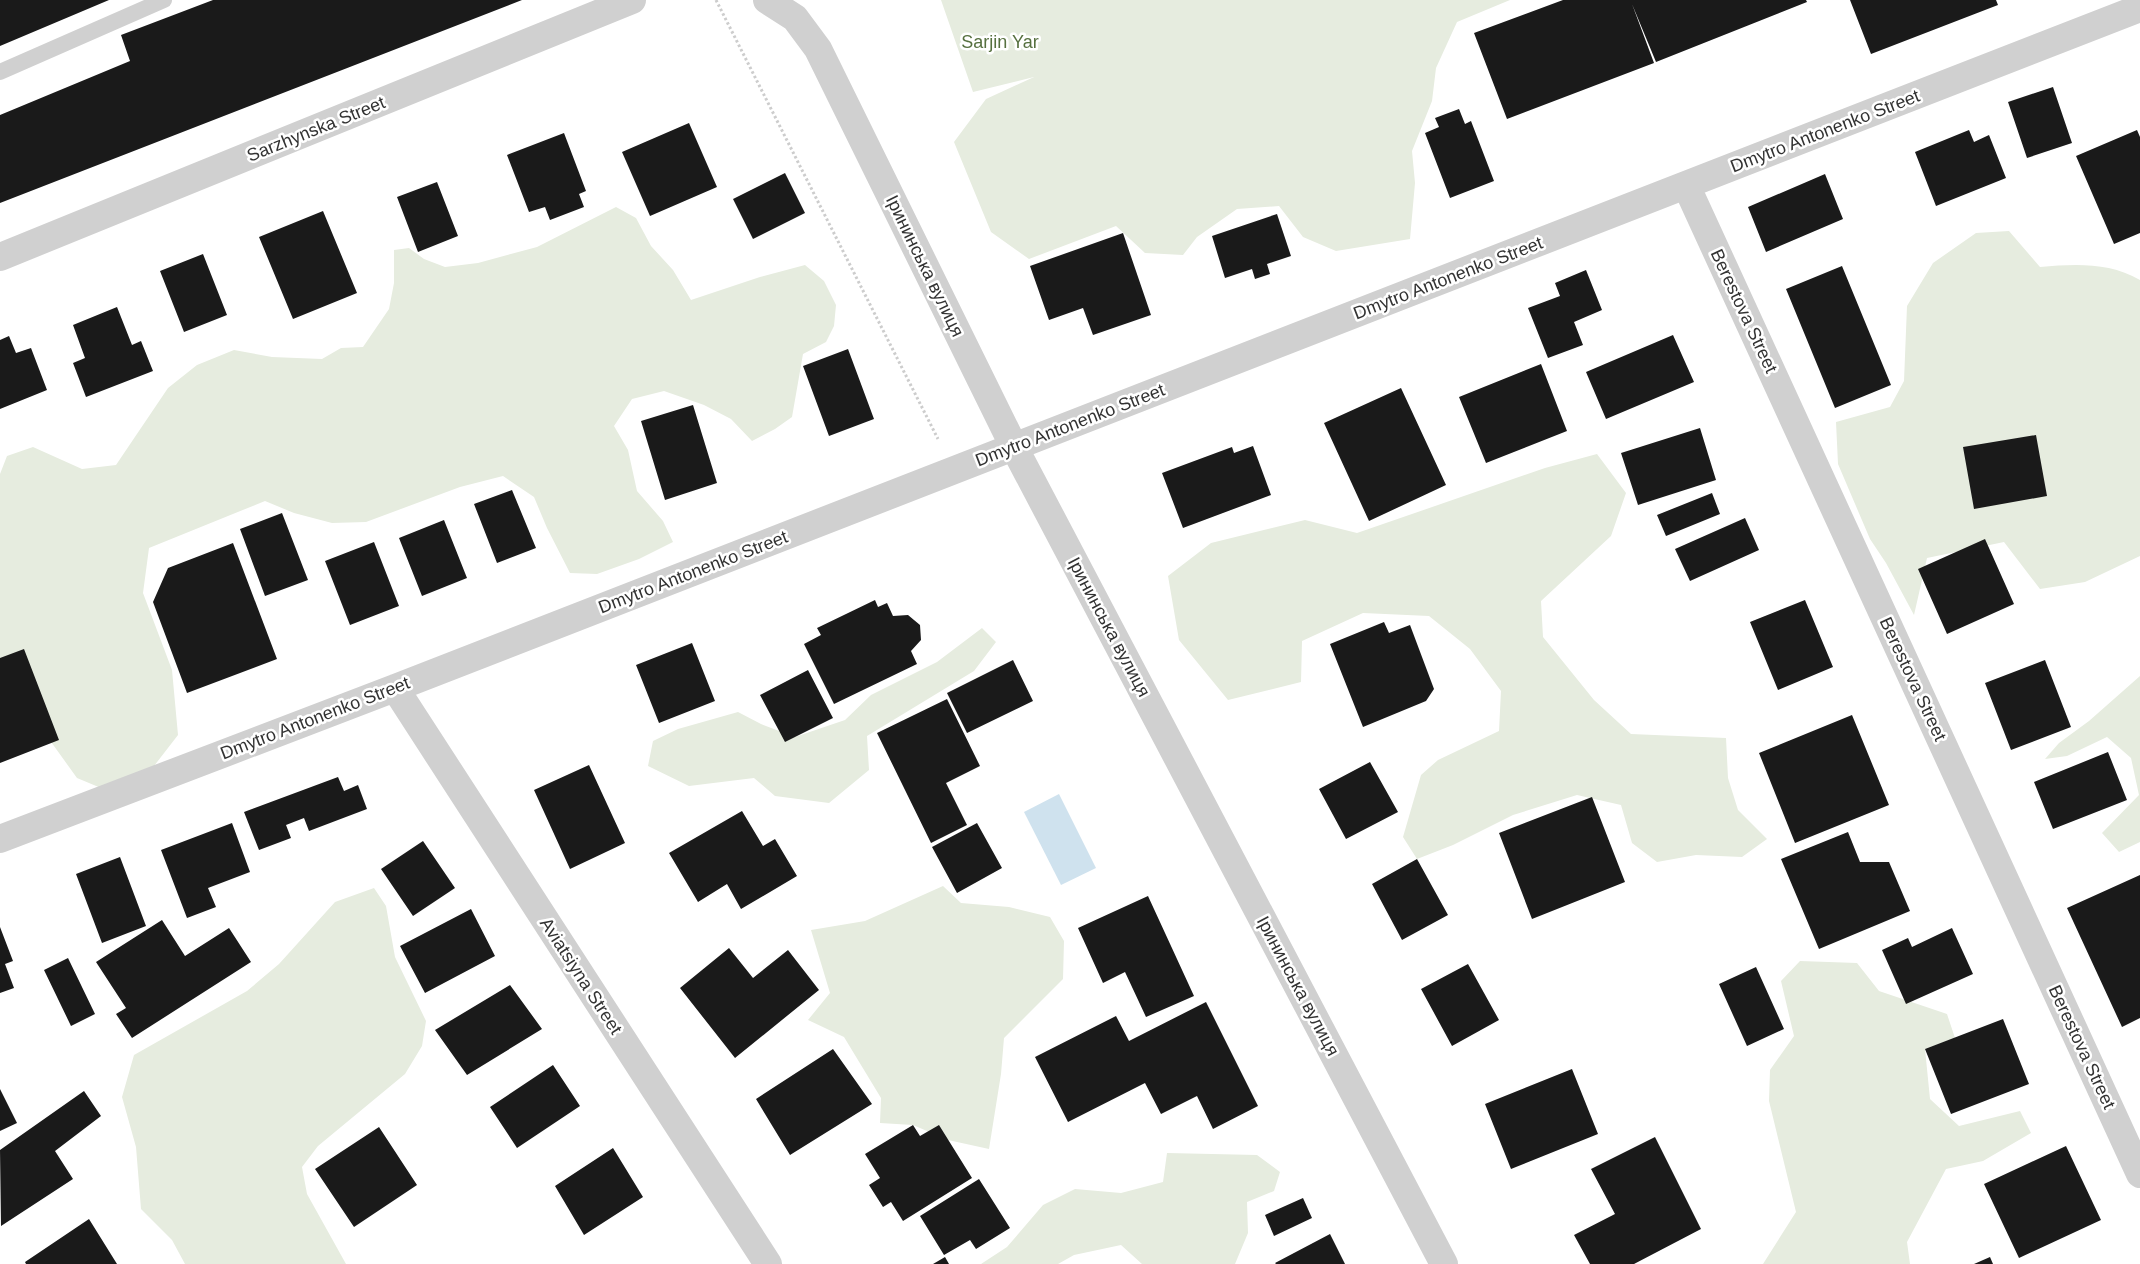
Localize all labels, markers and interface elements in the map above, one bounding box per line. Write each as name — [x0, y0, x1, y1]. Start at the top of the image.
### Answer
park label: Sarjin Yar — [961, 32, 1039, 52]
street label: Dmytro Antonenko Street — [1728, 86, 1922, 176]
street label: Sarzhynska Street — [244, 92, 388, 166]
street label: Ірининська вулиця — [882, 192, 968, 340]
street label: Dmytro Antonenko Street — [1351, 233, 1545, 323]
street label: Berestova Street — [1707, 246, 1781, 376]
street label: Dmytro Antonenko Street — [973, 380, 1167, 470]
street label: Dmytro Antonenko Street — [596, 527, 790, 617]
street label: Ірининська вулиця — [1064, 554, 1154, 700]
street label: Berestova Street — [1876, 614, 1950, 744]
street label: Dmytro Antonenko Street — [218, 673, 412, 763]
street label: Ірининська вулиця — [1253, 913, 1343, 1059]
street label: Aviatsiyna Street — [536, 914, 626, 1038]
street label: Berestova Street — [2045, 982, 2119, 1112]

